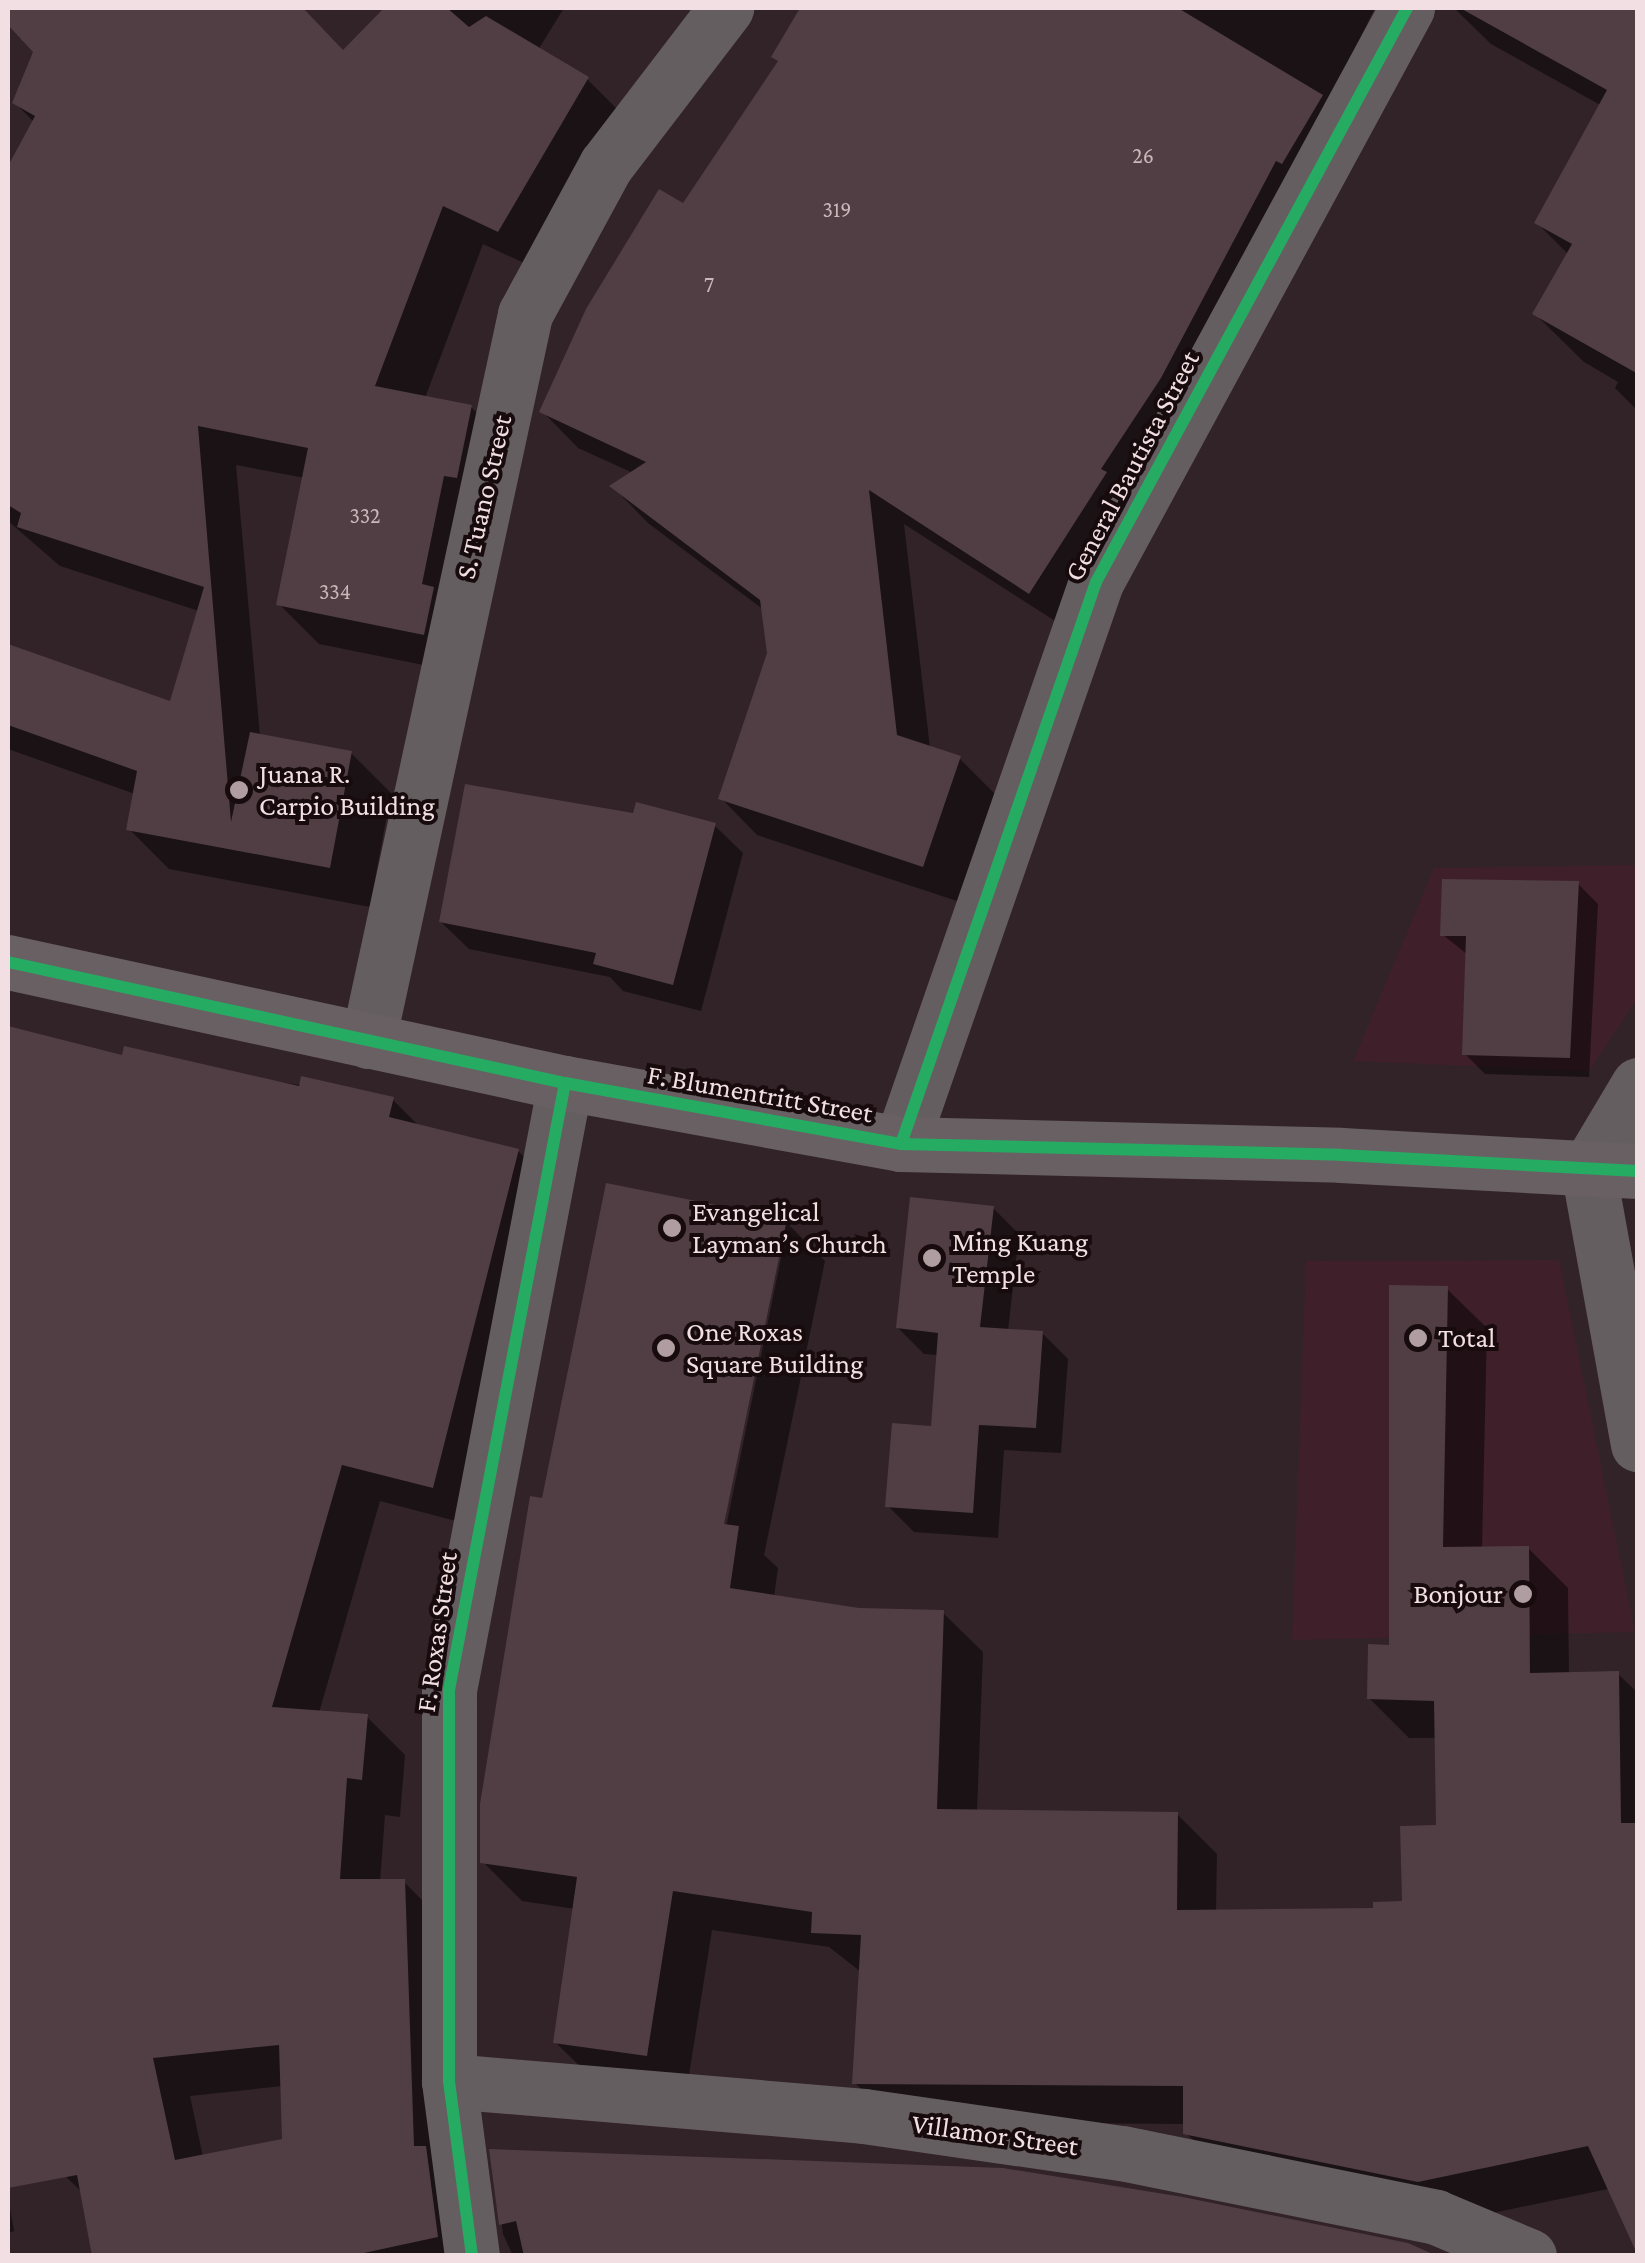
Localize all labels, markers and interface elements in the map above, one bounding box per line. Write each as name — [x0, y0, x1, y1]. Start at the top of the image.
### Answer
house number: 26 — [1132, 143, 1154, 169]
house number: 319 — [823, 197, 851, 223]
house number: 7 — [704, 272, 714, 298]
street label: General Bautista Street — [1057, 345, 1207, 587]
street label: S. Tuano Street — [449, 412, 519, 582]
house number: 332 — [349, 503, 381, 529]
house number: 334 — [319, 579, 351, 605]
place label: Juana R. Carpio Building — [259, 757, 435, 823]
marker: Juana R. Carpio Building — [228, 779, 250, 801]
street label: F. Blumentritt Street — [645, 1058, 875, 1130]
place label: Evangelical Layman’s Church — [692, 1195, 887, 1261]
marker: Evangelical Layman’s Church — [661, 1217, 683, 1239]
place label: Ming Kuang Temple — [952, 1225, 1088, 1291]
marker: Ming Kuang Temple — [921, 1247, 943, 1269]
place label: One Roxas Square Building — [686, 1315, 864, 1381]
place label: Total — [1438, 1321, 1495, 1355]
marker: Total — [1407, 1327, 1429, 1349]
marker: One Roxas Square Building — [655, 1337, 677, 1359]
street label: F. Roxas Street — [409, 1550, 465, 1714]
place label: Bonjour — [1413, 1577, 1503, 1611]
marker: Bonjour — [1512, 1583, 1534, 1605]
street label: Villamor Street — [910, 2107, 1080, 2163]

